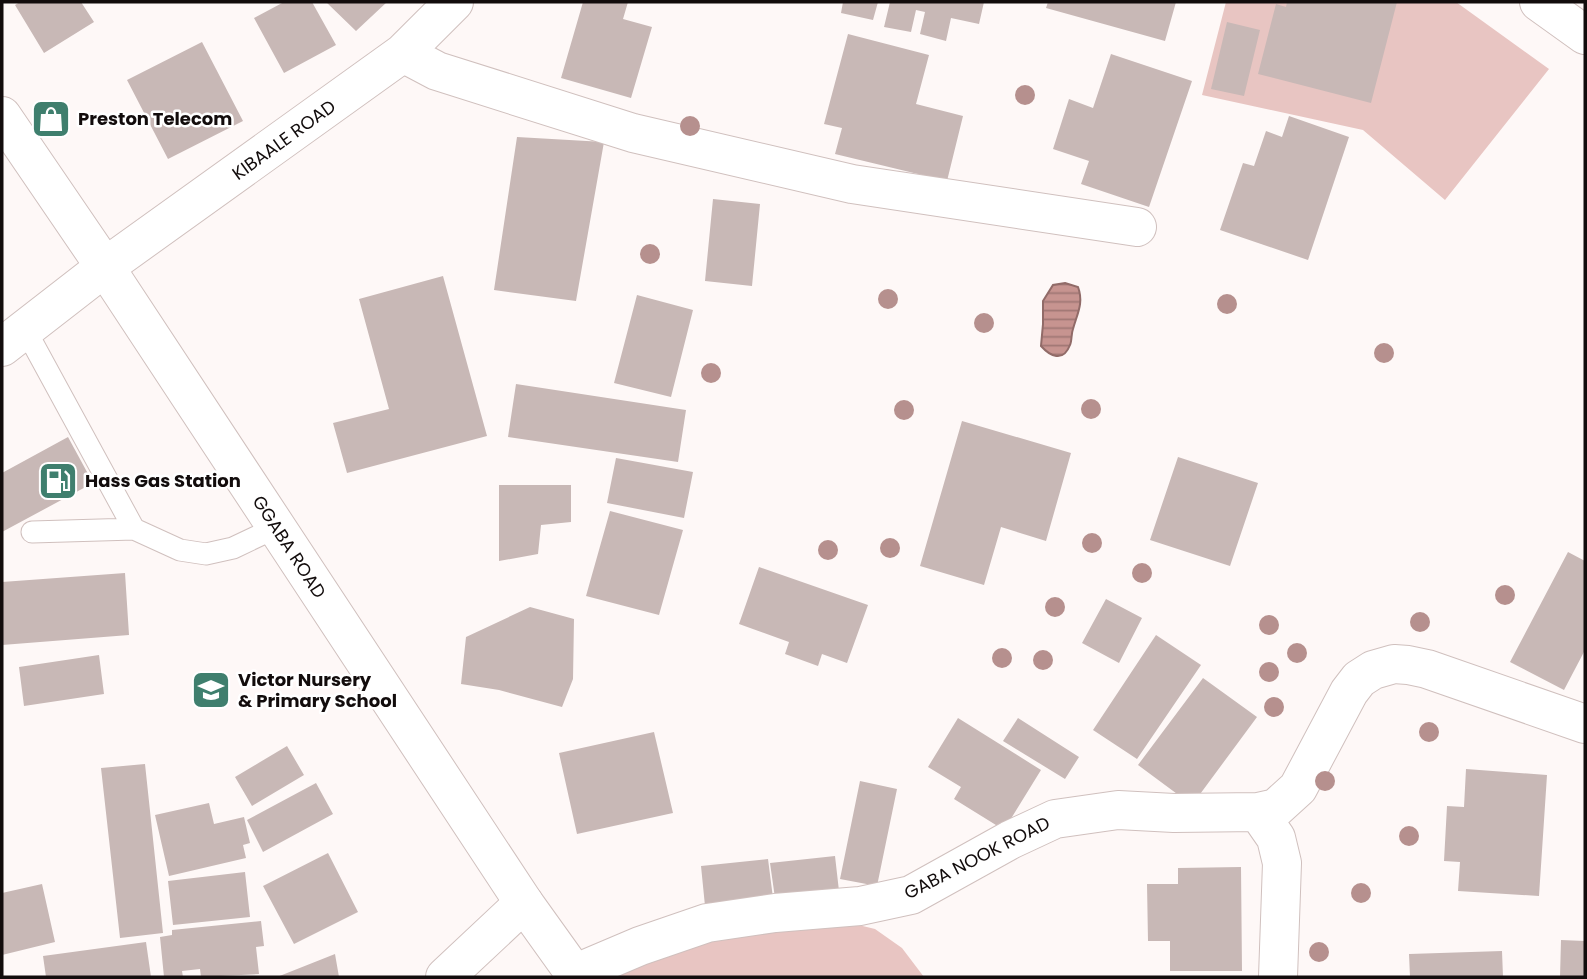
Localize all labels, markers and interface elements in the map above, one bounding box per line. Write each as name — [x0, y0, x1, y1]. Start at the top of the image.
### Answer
street label: KIBAALE ROAD — [227, 94, 341, 186]
shop icon: Preston Telecom — [30, 98, 72, 140]
place label: Preston Telecom — [78, 106, 232, 131]
fuel station icon: Hass Gas Station — [37, 460, 79, 502]
place label: Hass Gas Station — [85, 468, 241, 493]
street label: GGABA ROAD — [247, 490, 332, 603]
place label: Victor Nursery & Primary School — [238, 667, 397, 713]
school or university icon: Victor Nursery & Primary School — [190, 669, 232, 711]
street label: GABA NOOK ROAD — [900, 810, 1054, 905]

